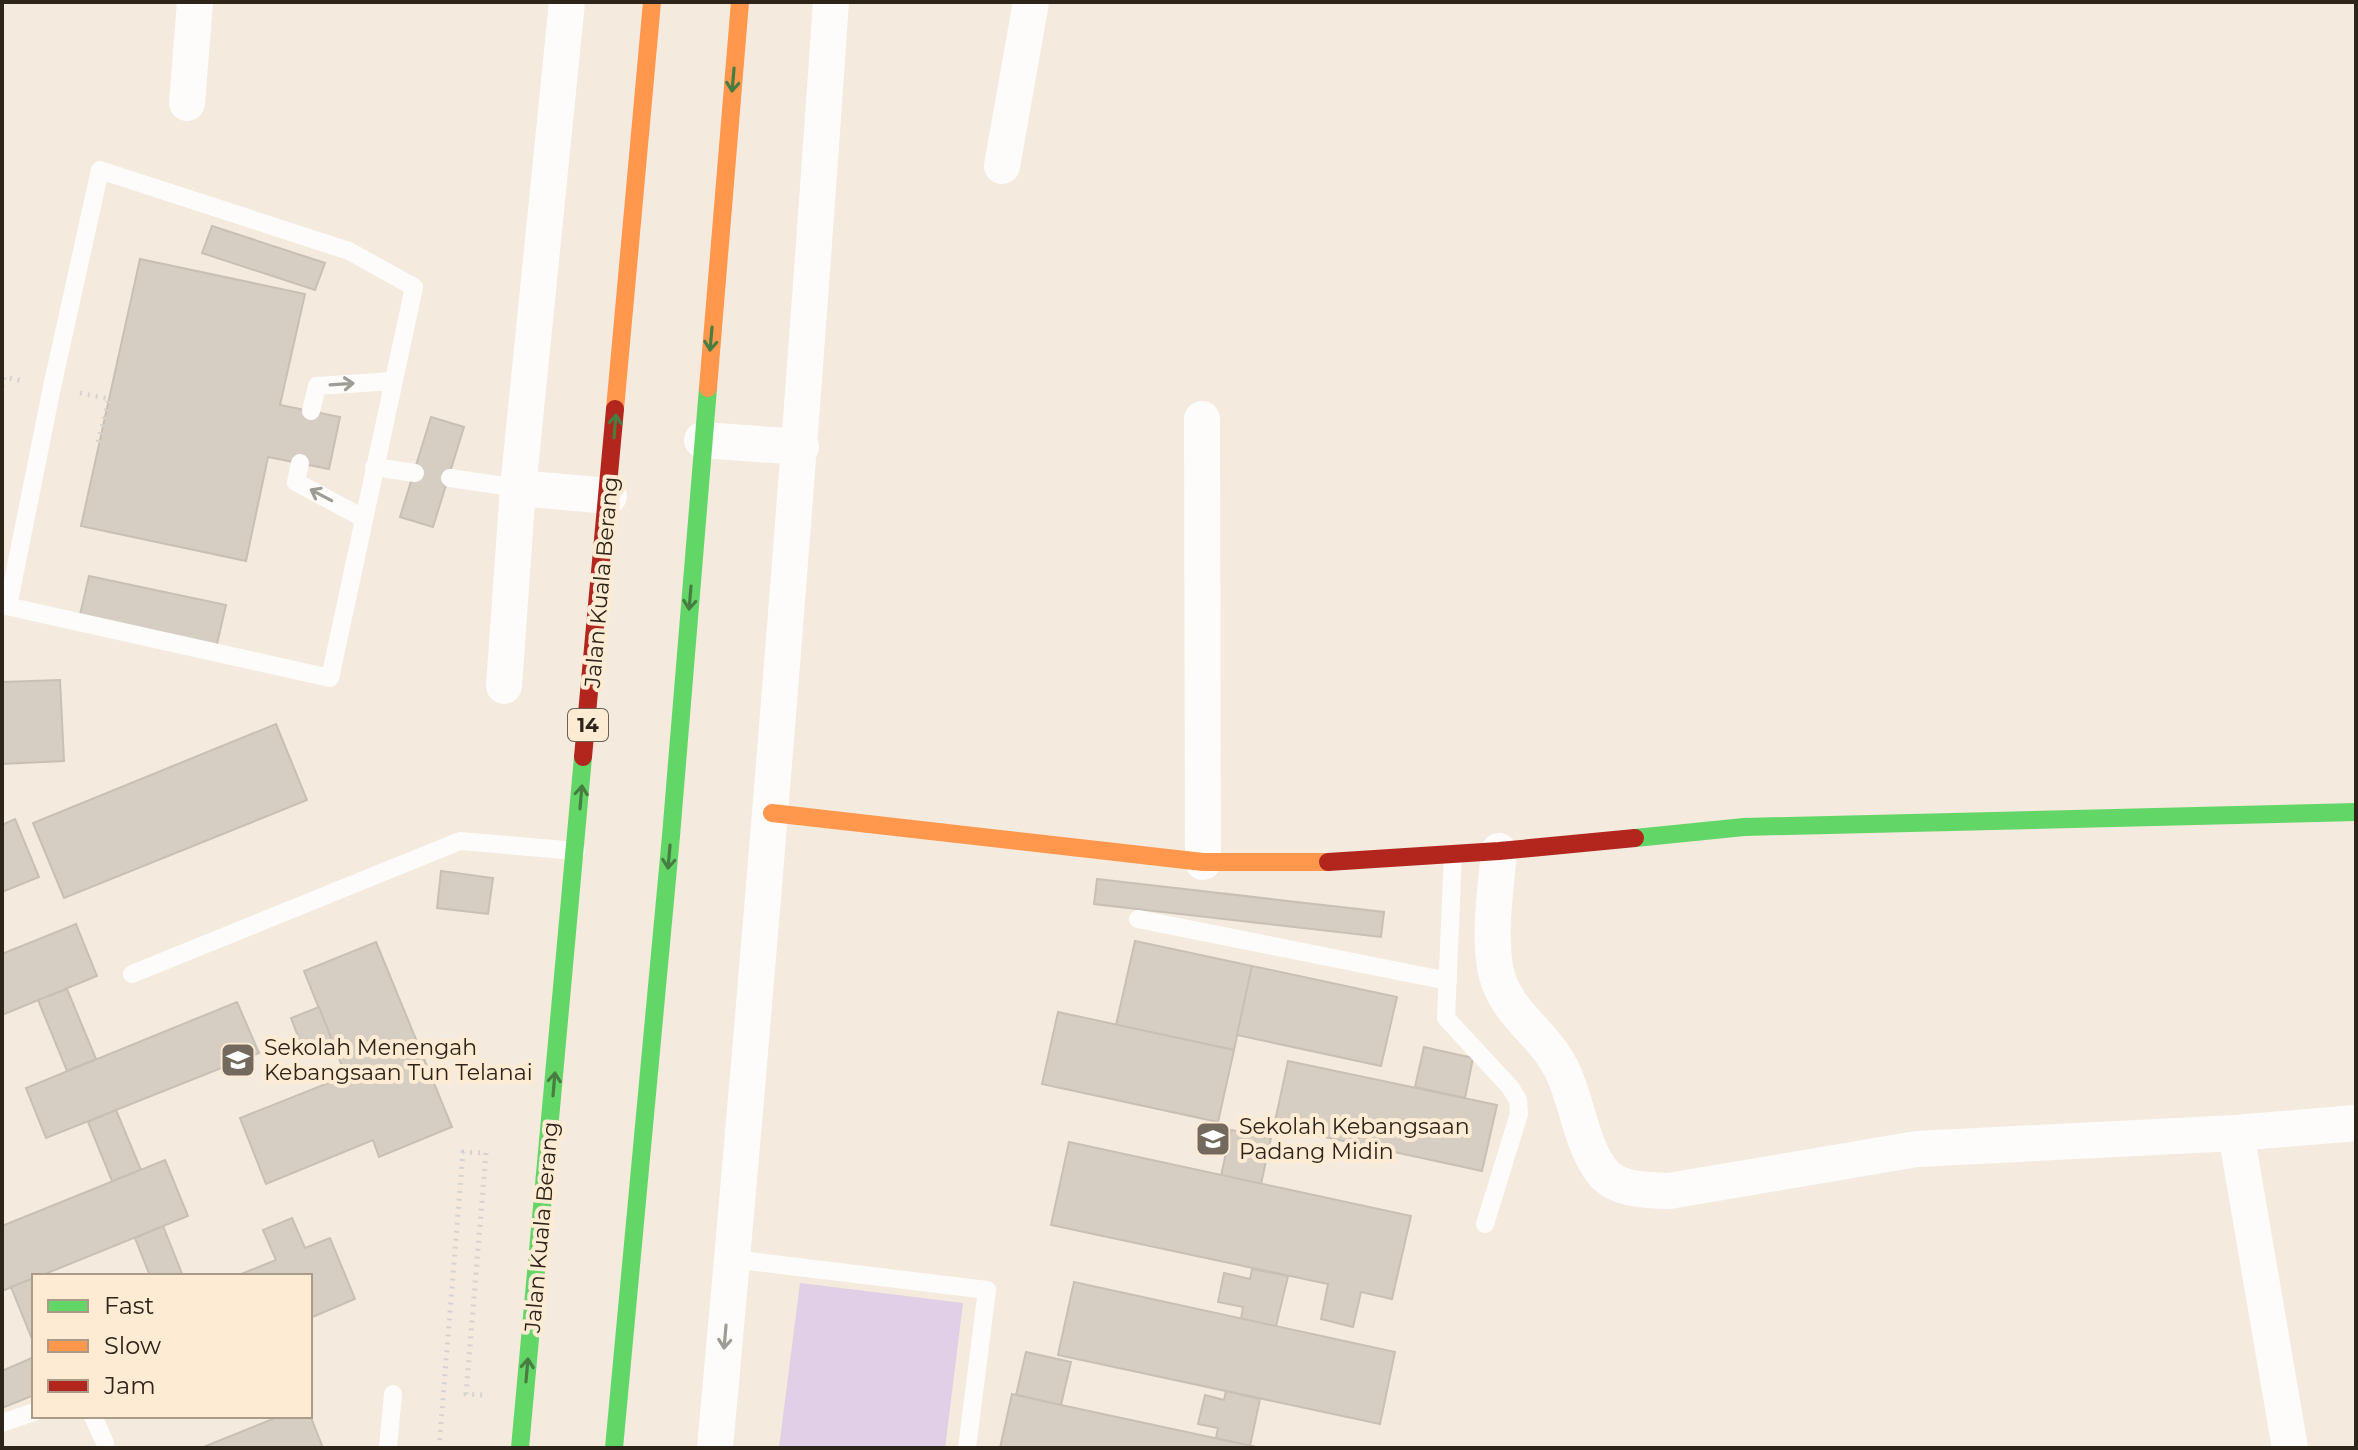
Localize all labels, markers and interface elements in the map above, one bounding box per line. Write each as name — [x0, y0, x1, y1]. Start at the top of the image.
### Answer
one-way arrow — [726, 66, 741, 93]
one-way arrow — [703, 325, 718, 352]
one-way arrow — [328, 376, 355, 391]
one-way arrow — [608, 413, 623, 440]
street label: Jalan Kuala Berang — [579, 475, 624, 690]
one-way arrow — [310, 487, 333, 503]
one-way arrow — [682, 584, 697, 611]
road number: 14 — [568, 709, 608, 741]
one-way arrow — [574, 784, 589, 811]
one-way arrow — [661, 843, 676, 870]
place label: Sekolah Menengah Kebangsaan Tun Telanai — [264, 1034, 533, 1086]
school or university icon: Sekolah Menengah Kebangsaan Tun Telanai — [219, 1041, 257, 1079]
one-way arrow — [547, 1071, 562, 1098]
place label: Sekolah Kebangsaan Padang Midin — [1239, 1113, 1470, 1165]
street label: Jalan Kuala Berang — [519, 1120, 564, 1335]
school or university icon: Sekolah Kebangsaan Padang Midin — [1194, 1120, 1232, 1158]
legend — [32, 1274, 312, 1418]
text: Fast — [104, 1291, 155, 1320]
one-way arrow — [717, 1323, 732, 1350]
text: Slow — [104, 1331, 161, 1360]
one-way arrow — [520, 1357, 535, 1384]
text: Jam — [103, 1371, 156, 1400]

